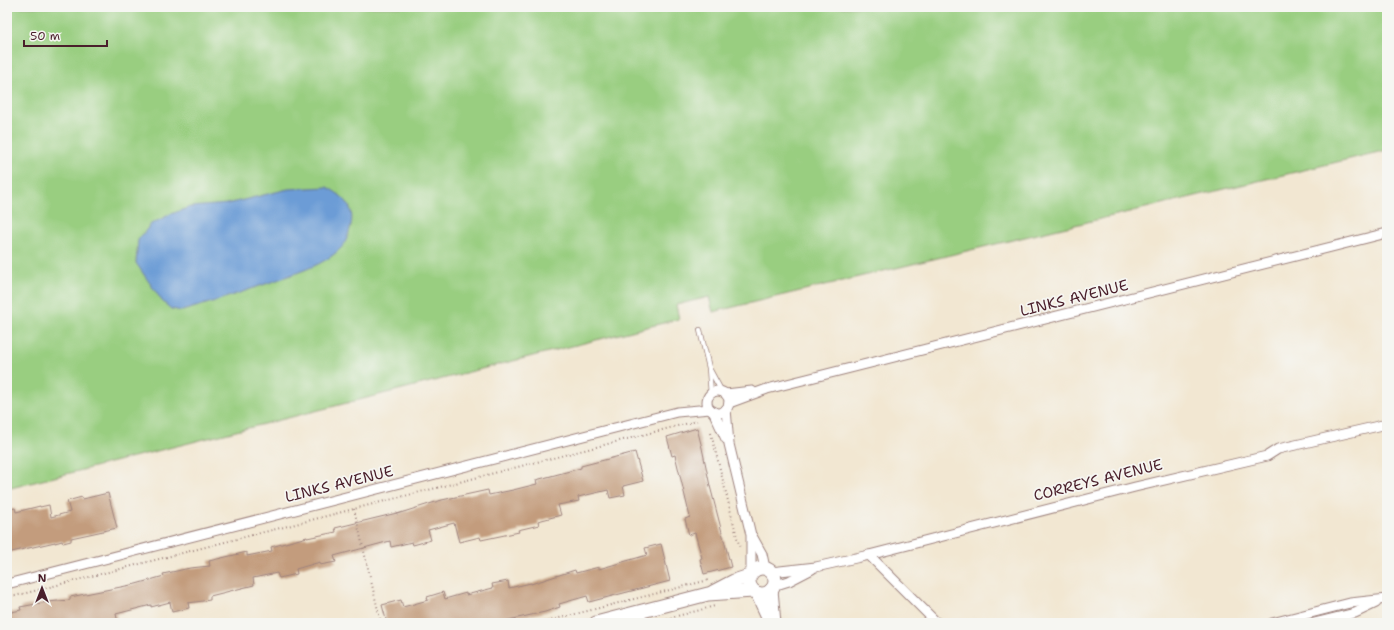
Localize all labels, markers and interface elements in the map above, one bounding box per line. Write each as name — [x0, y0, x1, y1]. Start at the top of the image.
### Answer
scale bar — [24, 22, 107, 48]
text: 50 m — [30, 28, 60, 44]
street label: LINKS AVENUE — [1018, 275, 1130, 321]
street label: CORREYS AVENUE — [1031, 454, 1165, 506]
street label: LINKS AVENUE — [283, 461, 395, 507]
north arrow — [22, 568, 62, 608]
text: N — [38, 571, 47, 586]

